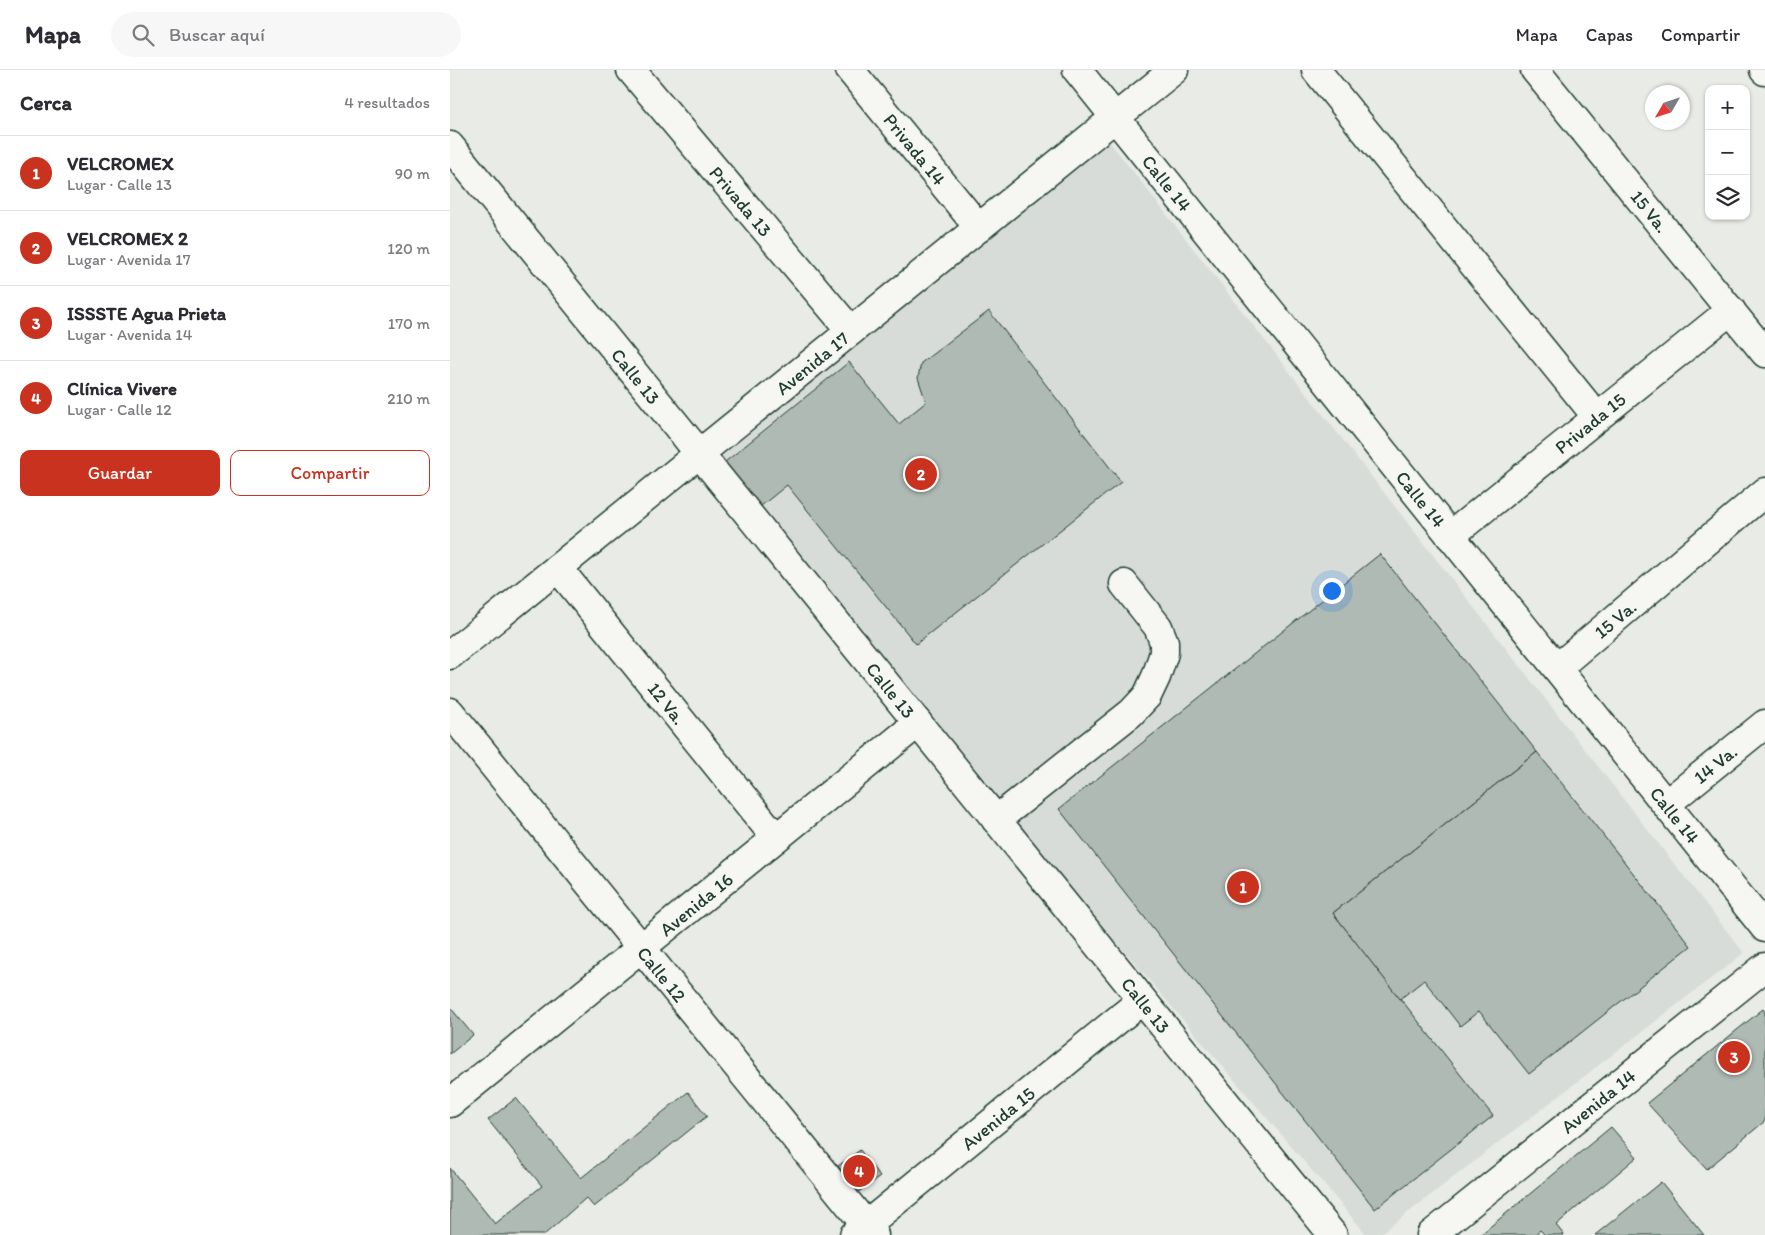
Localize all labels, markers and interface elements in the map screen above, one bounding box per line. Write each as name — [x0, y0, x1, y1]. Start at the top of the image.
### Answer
search box — [111, 12, 461, 57]
text: Mapa — [25, 20, 81, 49]
icon: search — [129, 21, 157, 49]
text: Buscar aquí — [169, 23, 265, 46]
text: Mapa — [1516, 24, 1558, 46]
text: Capas — [1586, 24, 1633, 46]
text: Compartir — [1661, 24, 1740, 46]
north arrow — [1645, 85, 1690, 130]
map controls — [1705, 85, 1750, 220]
button: + — [1705, 85, 1750, 130]
text: Cerca — [20, 90, 72, 115]
text: 4 resultados — [344, 93, 430, 112]
street label: Privada 14 — [879, 109, 951, 190]
button: − — [1705, 130, 1750, 175]
street label: Calle 14 — [1137, 150, 1196, 216]
text: VELCROMEX — [67, 152, 174, 175]
street label: Privada 13 — [704, 161, 777, 241]
text: 1 — [32, 164, 40, 183]
text: 90 m — [395, 164, 430, 183]
text: Lugar · Calle 13 — [67, 175, 172, 194]
button: layers — [1705, 175, 1750, 220]
street label: 15 Va. — [1626, 185, 1674, 237]
text: VELCROMEX 2 — [67, 227, 188, 250]
text: 2 — [32, 239, 40, 258]
text: 120 m — [387, 239, 430, 258]
text: Lugar · Avenida 17 — [67, 250, 191, 269]
text: ISSSTE Agua Prieta — [67, 302, 226, 325]
text: 3 — [32, 314, 40, 333]
text: 170 m — [388, 314, 430, 333]
text: Lugar · Avenida 14 — [67, 325, 192, 344]
street label: Avenida 17 — [771, 327, 854, 400]
street label: Calle 13 — [606, 344, 665, 409]
text: Clínica Vivere — [67, 377, 177, 400]
street label: Privada 15 — [1550, 388, 1630, 459]
text: 4 — [31, 389, 41, 408]
text: 210 m — [387, 389, 430, 408]
text: Lugar · Calle 12 — [67, 400, 172, 419]
button: Guardar — [20, 450, 220, 496]
button: Compartir — [230, 450, 430, 496]
pin: 2 — [905, 455, 937, 493]
street label: Calle 14 — [1391, 466, 1450, 532]
your location — [1319, 578, 1345, 604]
street label: 15 Va. — [1590, 595, 1641, 644]
street label: Calle 13 — [861, 658, 920, 723]
street label: 12 Va. — [643, 677, 691, 729]
street label: 14 Va. — [1689, 740, 1742, 789]
street label: Calle 14 — [1645, 782, 1704, 848]
street label: Avenida 16 — [655, 868, 738, 941]
pin: 1 — [1227, 868, 1259, 906]
street label: Calle 12 — [632, 942, 691, 1007]
street label: Calle 13 — [1116, 973, 1175, 1038]
pin: 3 — [1718, 1038, 1750, 1076]
street label: Avenida 14 — [1556, 1064, 1640, 1138]
street label: Avenida 15 — [957, 1082, 1040, 1155]
pin: 4 — [843, 1152, 875, 1190]

